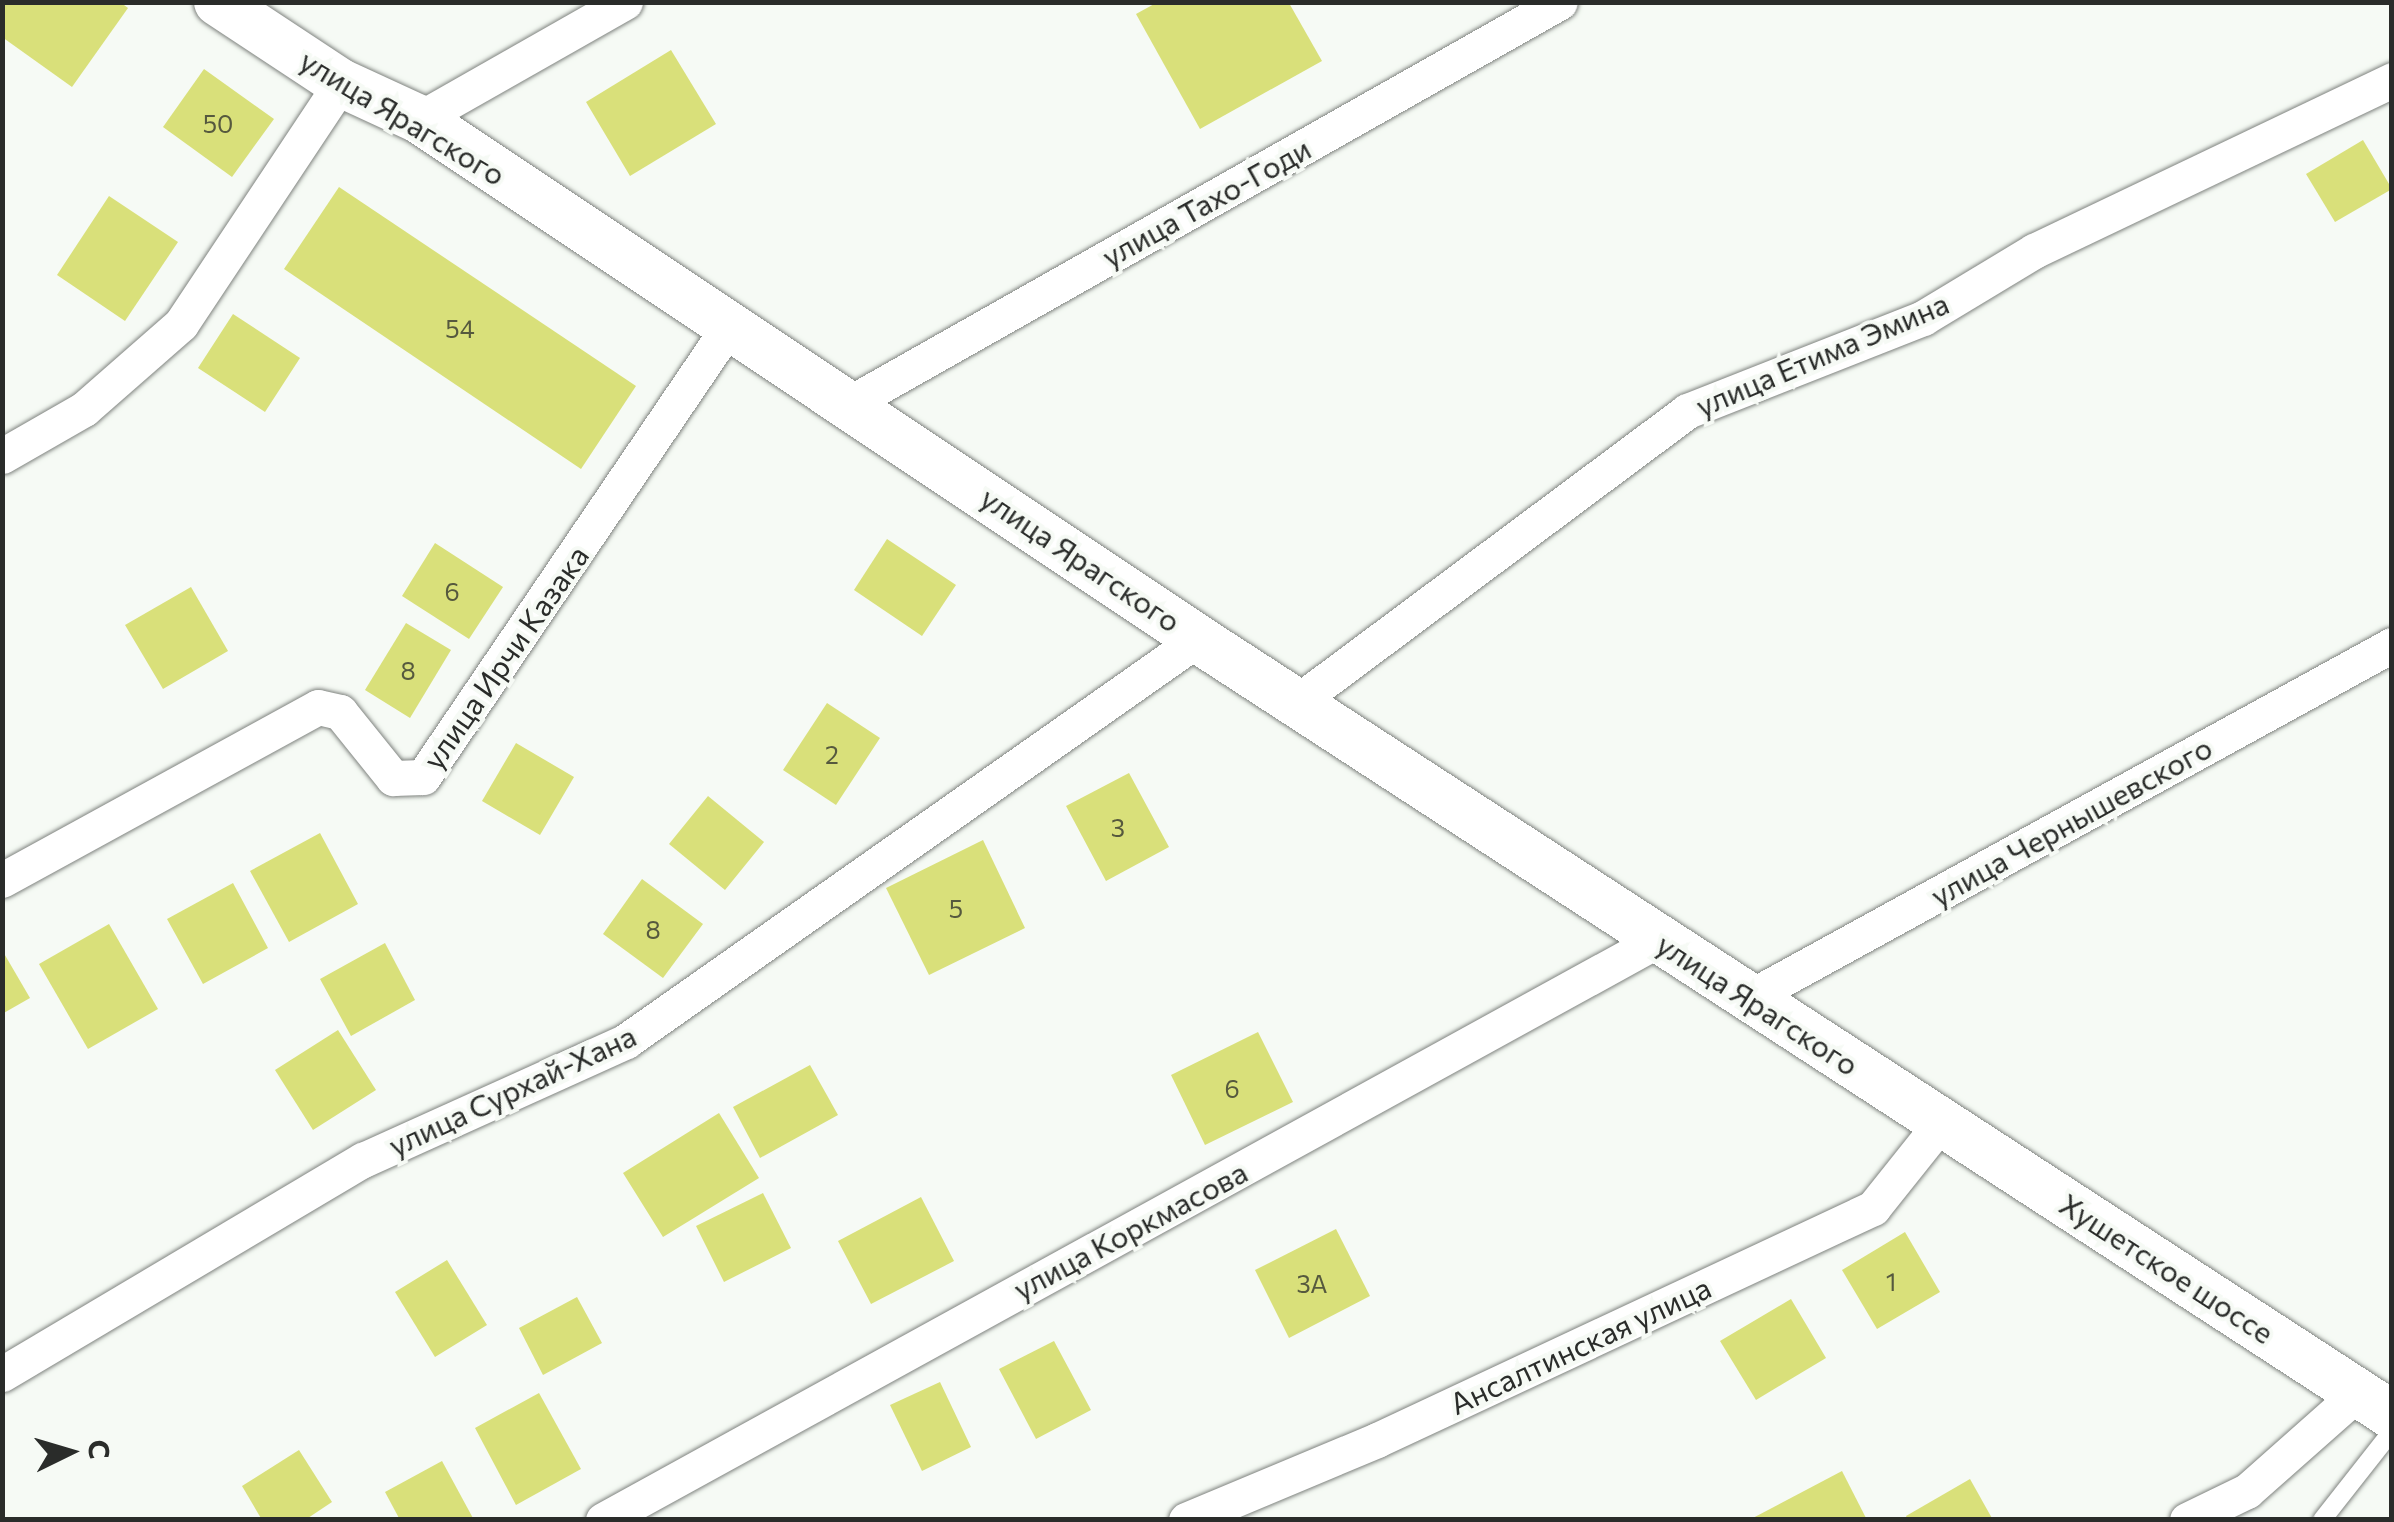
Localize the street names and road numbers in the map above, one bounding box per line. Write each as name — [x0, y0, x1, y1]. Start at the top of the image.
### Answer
street label: улица Ярагского — [294, 42, 512, 192]
street label: улица Тахо-Годи — [1095, 130, 1317, 274]
street label: улица Етима Эмина — [1690, 284, 1954, 424]
street label: улица Ярагского — [974, 479, 1188, 639]
street label: улица Ирчи Казака — [414, 538, 596, 776]
street label: улица Чернышевского — [1924, 729, 2218, 913]
street label: улица Ярагского — [1651, 925, 1865, 1083]
street label: улица Сурхай-Хана — [383, 1017, 641, 1163]
street label: улица Коркмасова — [1007, 1153, 1253, 1307]
street label: Хушетское шоссе — [2053, 1185, 2281, 1351]
street label: Ансалтинская улица — [1444, 1269, 1716, 1421]

